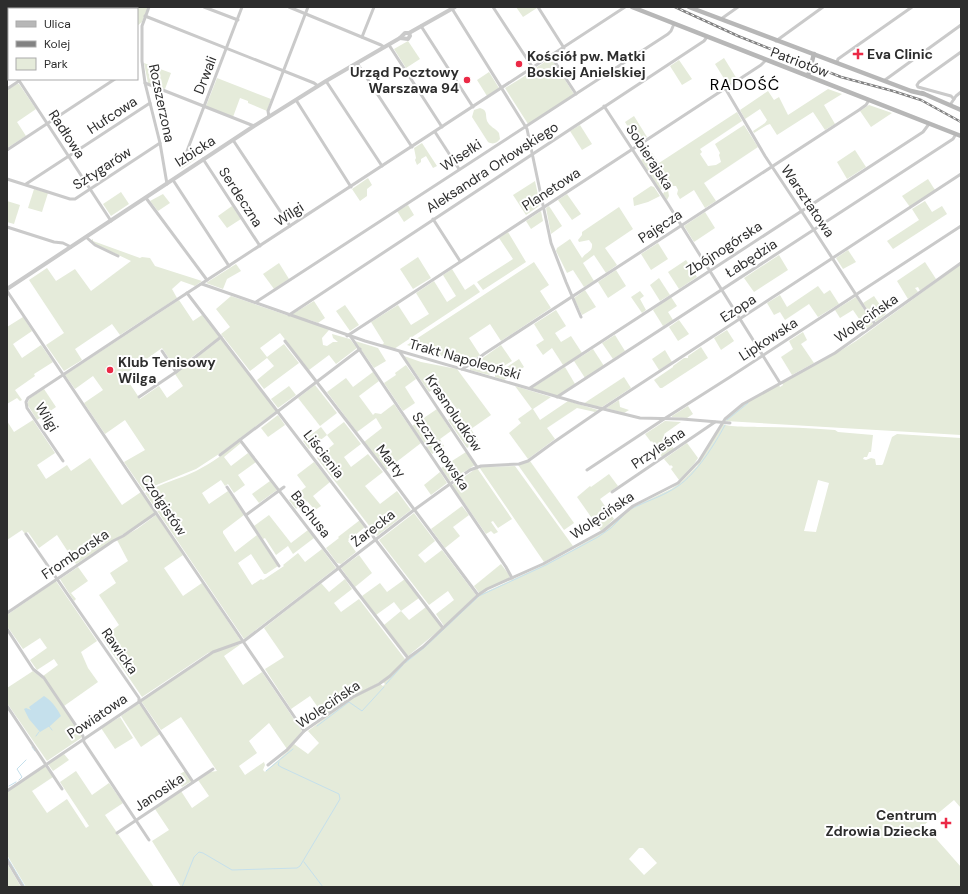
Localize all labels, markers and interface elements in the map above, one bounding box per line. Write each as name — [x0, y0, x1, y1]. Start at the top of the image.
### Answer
legend — [8, 8, 138, 80]
text: Ulica — [44, 16, 71, 32]
text: Kolej — [44, 36, 70, 52]
street label: Patriotów — [768, 43, 832, 81]
place label: Eva Clinic — [867, 45, 933, 63]
place label: Kościół pw. Matki Boskiej Anielskiej — [527, 47, 646, 81]
marker: Eva Clinic — [852, 48, 864, 60]
street label: Drwali — [190, 53, 220, 97]
text: Park — [44, 56, 68, 72]
marker: Kościół pw. Matki Boskiej Anielskiej — [514, 59, 524, 69]
street label: Rozszerzona — [145, 62, 179, 144]
place label: Urząd Pocztowy Warszawa 94 — [350, 63, 460, 97]
district label: RADOŚĆ — [710, 74, 780, 95]
marker: Urząd Pocztowy Warszawa 94 — [462, 75, 472, 85]
street label: Hufcowa — [84, 92, 140, 138]
street label: Radłowa — [45, 106, 89, 162]
street label: Aleksandra Orłowskiego — [422, 117, 562, 217]
street label: Sobierajska — [622, 121, 678, 193]
street label: Izbicka — [171, 131, 219, 171]
street label: Wisełki — [437, 135, 485, 175]
street label: Sztygarów — [69, 142, 135, 194]
street label: Warsztatowa — [777, 161, 839, 241]
street label: Planetowa — [518, 163, 584, 215]
street label: Serdeczna — [215, 164, 267, 230]
street label: Wilgi — [271, 198, 307, 230]
street label: Pajęcza — [635, 205, 685, 247]
street label: Zbójnogórska — [683, 217, 765, 279]
street label: Łabędzia — [722, 235, 780, 281]
street label: Ezopa — [717, 290, 759, 326]
street label: Wolęcińska — [831, 290, 901, 346]
street label: Lipkowska — [735, 313, 801, 365]
street label: Trakt Napoleoński — [407, 334, 523, 384]
place label: Klub Tenisowy Wilga — [118, 353, 216, 387]
marker: Klub Tenisowy Wilga — [105, 365, 115, 375]
street label: Krasnoludków — [422, 371, 487, 455]
street label: Wilgi — [31, 399, 63, 435]
street label: Szczytnowska — [408, 408, 474, 494]
street label: Przyleśna — [628, 423, 688, 473]
street label: Liścienia — [300, 426, 348, 482]
street label: Marty — [372, 441, 410, 482]
street label: Czołgistów — [137, 471, 191, 539]
street label: Bachusa — [287, 487, 335, 541]
street label: Wolęcińska — [567, 487, 637, 543]
street label: Żarecka — [347, 505, 399, 551]
street label: Fromborska — [38, 525, 112, 583]
street label: Rawicka — [98, 624, 142, 678]
street label: Wolęcińska — [293, 676, 363, 732]
street label: Powiatowa — [64, 689, 130, 743]
street label: Janosika — [131, 769, 187, 815]
place label: Centrum Zdrowia Dziecka — [825, 806, 937, 840]
marker: Centrum Zdrowia Dziecka — [940, 817, 952, 829]

